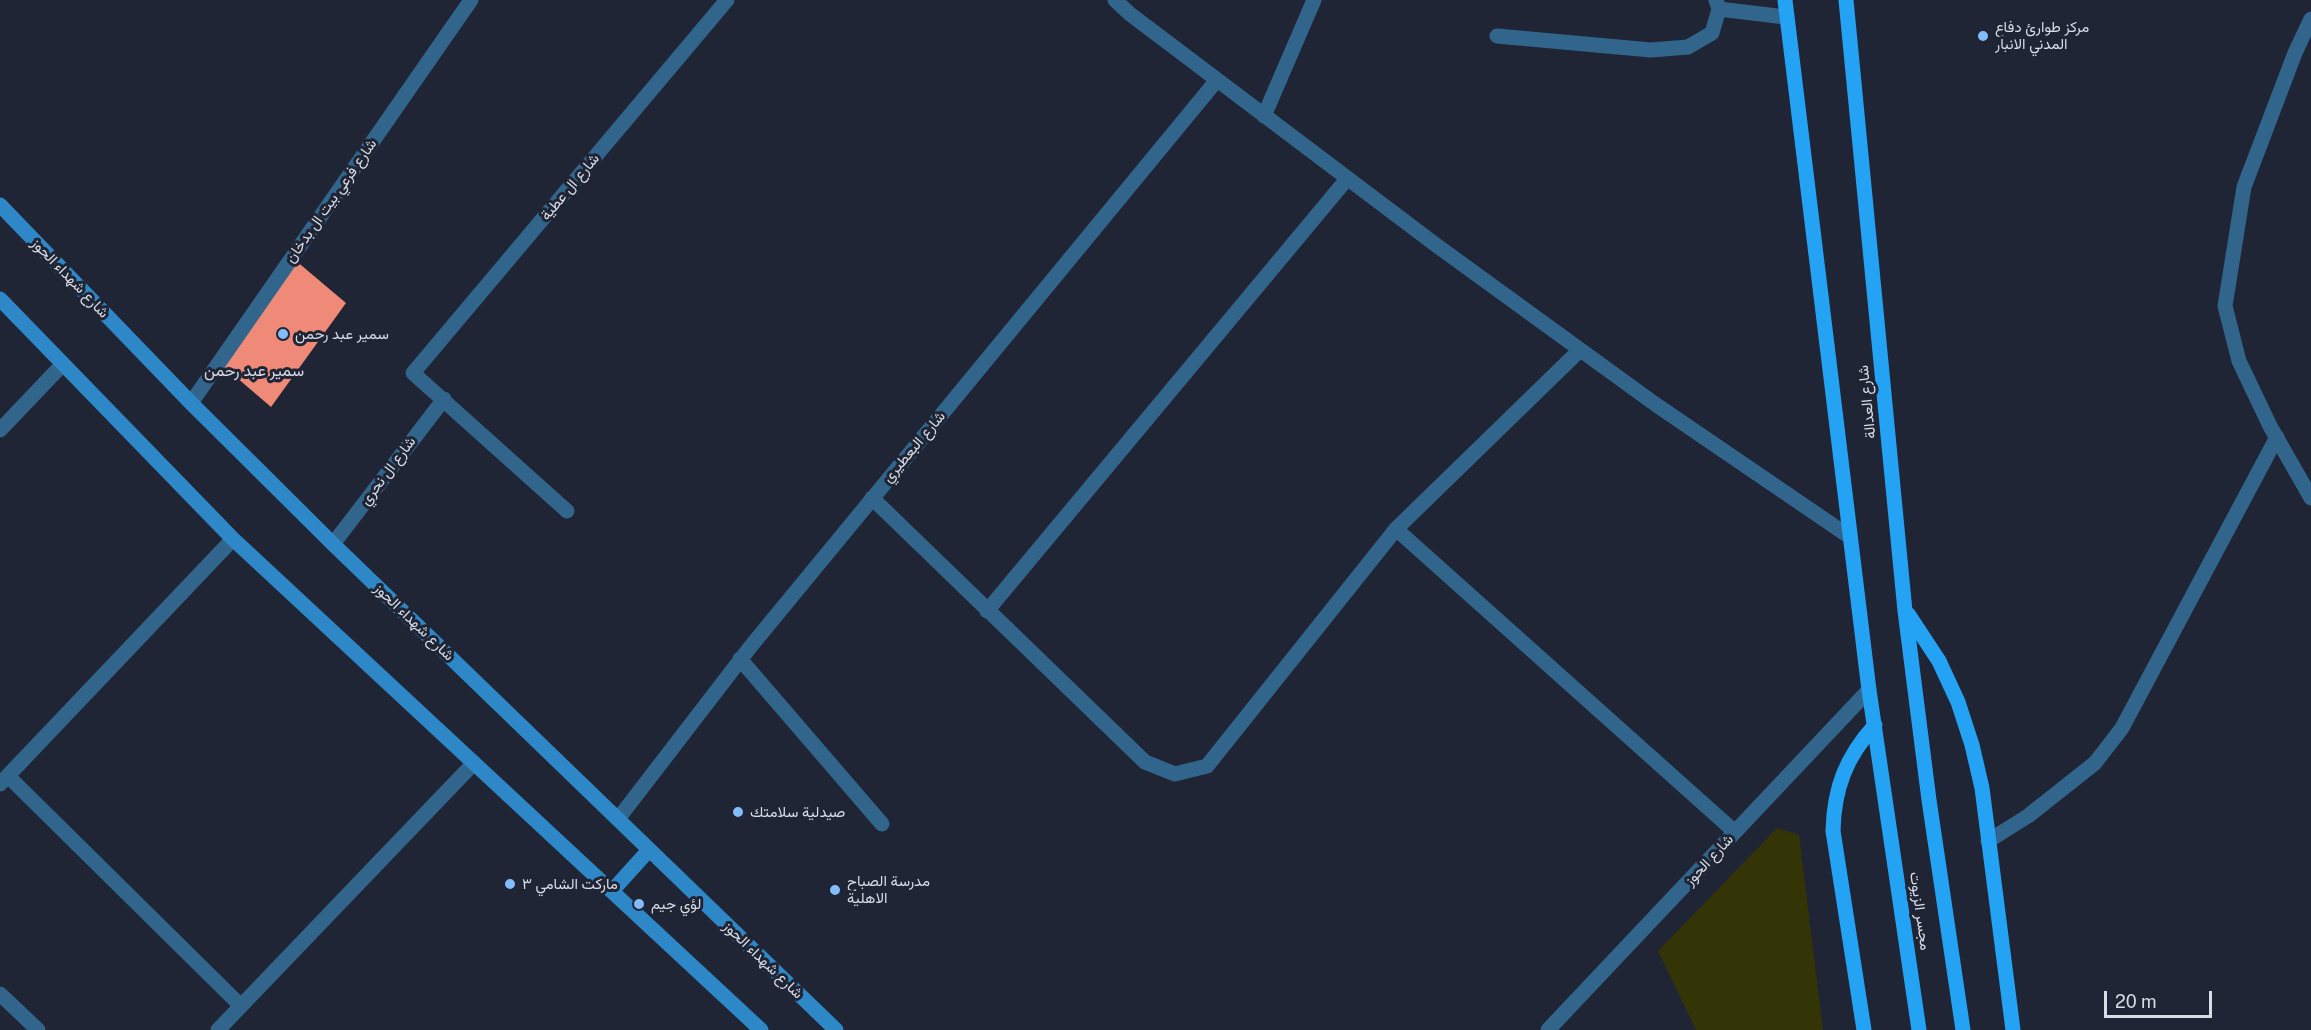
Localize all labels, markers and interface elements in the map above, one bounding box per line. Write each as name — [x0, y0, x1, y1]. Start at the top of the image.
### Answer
place label: مركز طوارئ دفاع المدني الانبار — [1995, 18, 2089, 53]
marker: مركز طوارئ دفاع المدني الانبار — [1976, 29, 1990, 43]
street label: شارع فرعي بيت ال بدخان — [281, 136, 381, 266]
street label: شارع ال عطية — [537, 150, 603, 224]
street label: شارع شهداء الحوز — [27, 234, 113, 322]
place label: سمير عبد رحمن — [295, 325, 389, 343]
marker: سمير عبد رحمن — [276, 327, 290, 341]
district label: سمير عبد رحمن — [204, 361, 304, 381]
street label: شارع العدالة — [1854, 364, 1880, 440]
street label: شارع البعطيري — [879, 408, 949, 486]
street label: شارع ال نحري — [356, 433, 420, 509]
street label: شارع شهداء الحوز — [370, 579, 458, 665]
place label: صيدلية سلامتك — [750, 803, 845, 821]
marker: صيدلية سلامتك — [731, 805, 745, 819]
street label: شارع الحوز — [1681, 831, 1737, 889]
street label: مجسر الزيوت — [1906, 871, 1934, 951]
place label: مدرسة الصباح الاهلية — [847, 872, 930, 907]
place label: ماركت الشامي ٣ — [522, 875, 618, 893]
marker: ماركت الشامي ٣ — [503, 877, 517, 891]
marker: مدرسة الصباح الاهلية — [828, 883, 842, 897]
place label: لؤي جيم — [651, 895, 701, 913]
marker: لؤي جيم — [632, 897, 646, 911]
street label: شارع شهداء الحوز — [719, 917, 807, 1003]
scale bar — [2107, 979, 2215, 1017]
text: 20 m — [2115, 991, 2157, 1012]

